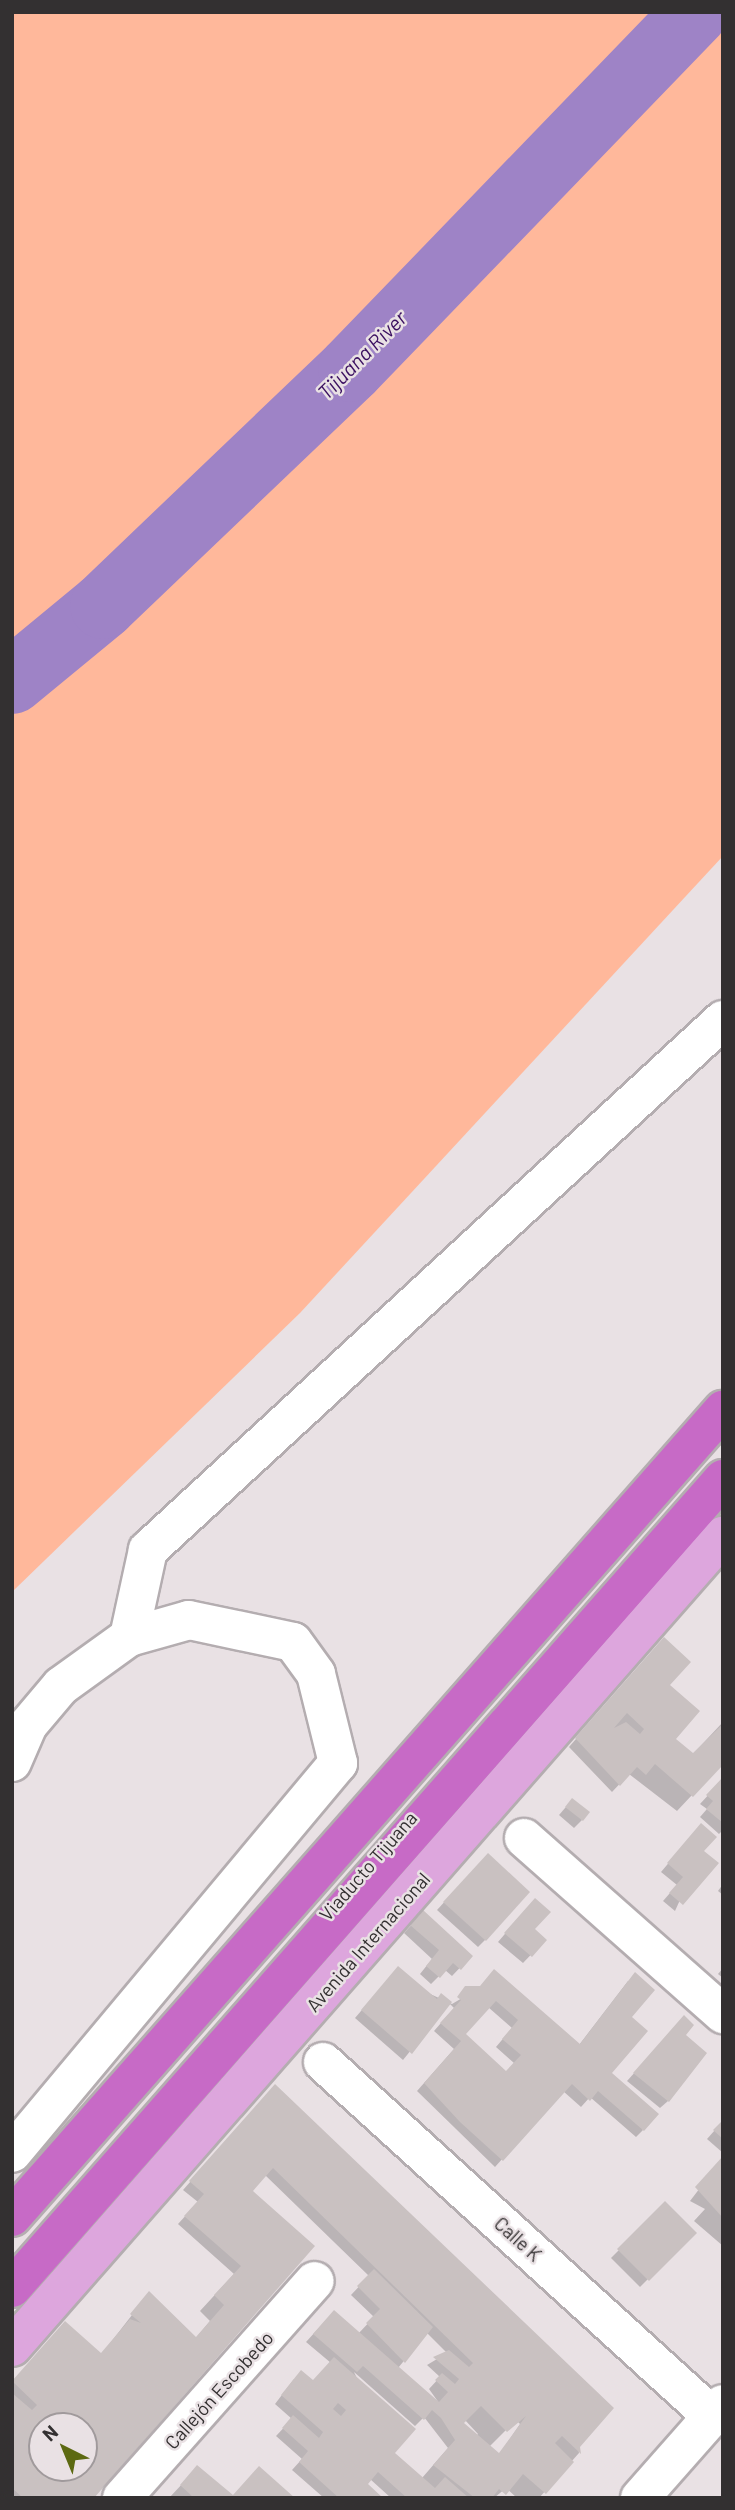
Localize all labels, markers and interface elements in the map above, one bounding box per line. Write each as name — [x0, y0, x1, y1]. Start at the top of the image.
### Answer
water label: Tijuana River — [312, 305, 412, 405]
street label: Viaducto Tijuana — [314, 1807, 422, 1925]
street label: Avenida Internacional — [301, 1868, 435, 2016]
street label: Calle K — [490, 2212, 546, 2266]
street label: Callejón Escobedo — [160, 2326, 278, 2454]
north arrow — [28, 2412, 98, 2482]
text: N — [37, 2420, 62, 2445]

